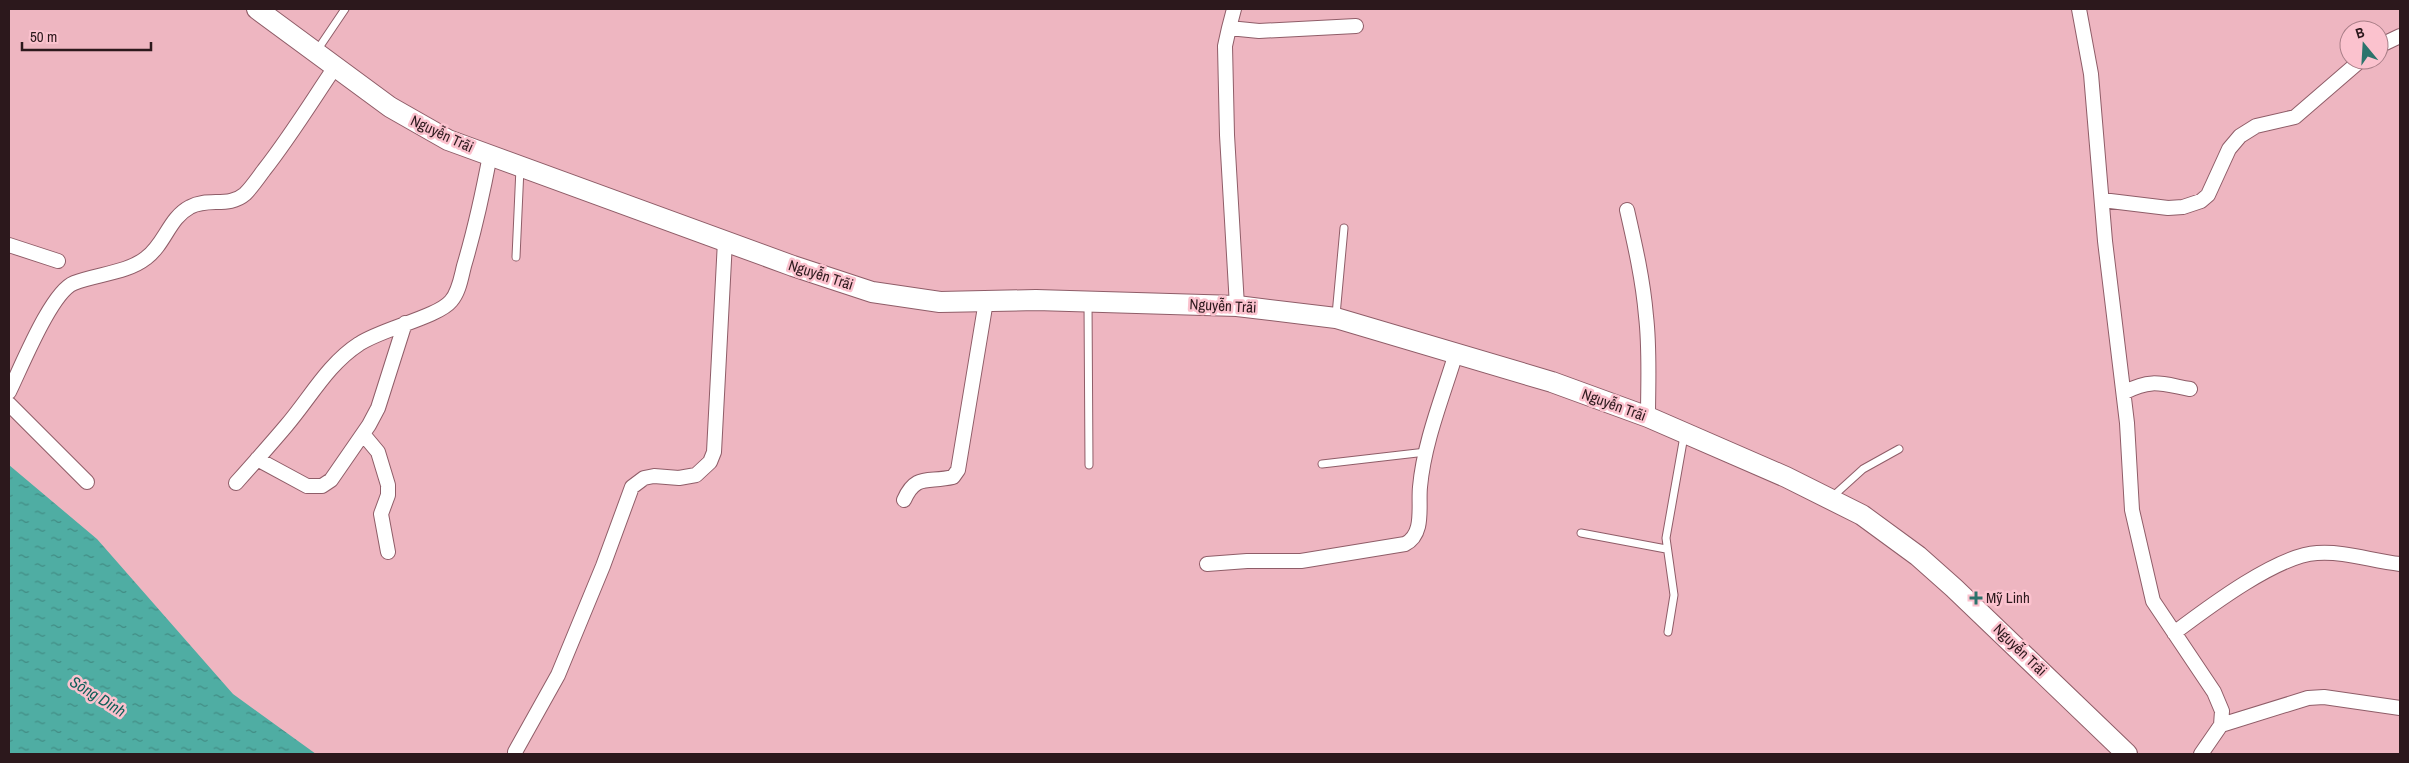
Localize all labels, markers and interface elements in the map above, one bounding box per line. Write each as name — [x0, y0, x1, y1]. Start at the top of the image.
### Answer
scale bar — [22, 20, 151, 52]
north arrow — [2339, 20, 2389, 70]
text: B — [2353, 23, 2367, 42]
text: 50 m — [30, 26, 57, 47]
street label: Nguyễn Trãi — [407, 110, 477, 157]
street label: Nguyễn Trãi — [786, 254, 856, 295]
street label: Nguyễn Trãi — [1189, 293, 1257, 318]
street label: Nguyễn Trãi — [1579, 383, 1649, 426]
place label: Mỹ Linh — [1986, 587, 2030, 608]
marker: Mỹ Linh — [1970, 592, 1982, 604]
street label: Nguyễn Trãi — [1989, 619, 2052, 680]
water label: Sông Dinh — [66, 670, 130, 722]

